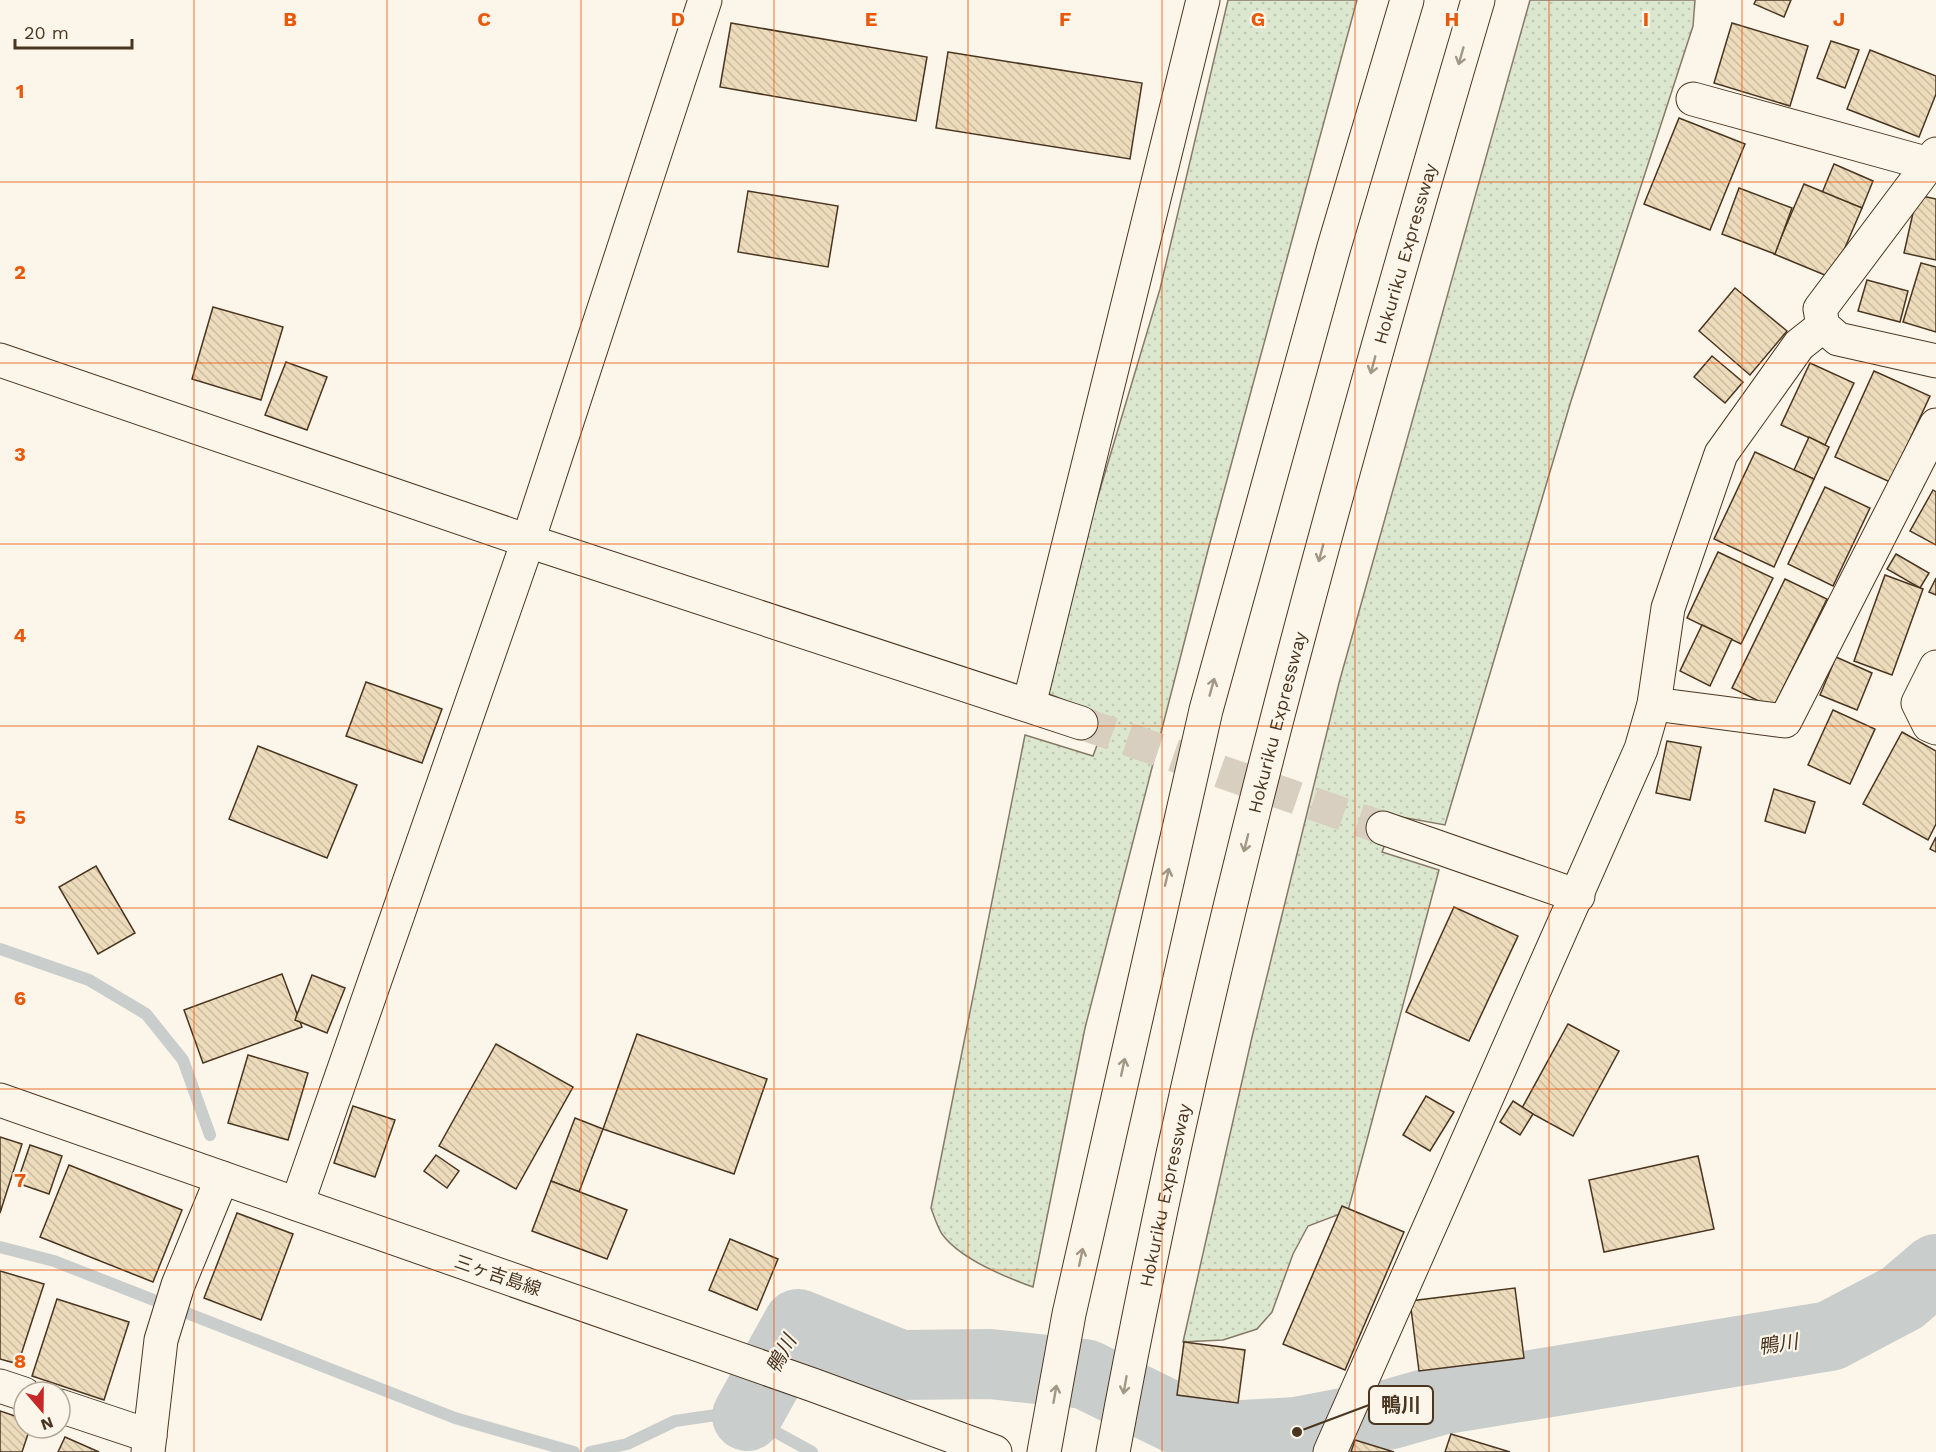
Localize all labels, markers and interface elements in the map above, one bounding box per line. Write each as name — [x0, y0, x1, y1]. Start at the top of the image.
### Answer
text: B — [283, 7, 297, 31]
text: C — [477, 7, 491, 31]
text: D — [671, 7, 685, 31]
text: E — [865, 7, 877, 31]
text: F — [1059, 7, 1071, 31]
text: G — [1251, 7, 1265, 31]
text: H — [1445, 7, 1459, 31]
text: I — [1643, 7, 1649, 31]
text: J — [1833, 7, 1845, 31]
scale bar — [15, 12, 132, 50]
text: 20 m — [24, 22, 69, 43]
one-way arrow — [1455, 46, 1466, 65]
text: 1 — [16, 79, 24, 103]
street label: Hokuriku Expressway — [1369, 160, 1440, 346]
text: 2 — [14, 260, 26, 284]
one-way arrow — [1367, 355, 1378, 374]
text: 3 — [14, 442, 26, 466]
one-way arrow — [1315, 543, 1327, 562]
text: 4 — [14, 623, 27, 647]
street label: Hokuriku Expressway — [1243, 628, 1310, 815]
one-way arrow — [1207, 678, 1218, 697]
text: 5 — [14, 805, 26, 829]
one-way arrow — [1240, 833, 1252, 852]
one-way arrow — [1162, 867, 1173, 887]
text: 6 — [14, 986, 26, 1010]
one-way arrow — [1118, 1057, 1129, 1077]
street label: Hokuriku Expressway — [1135, 1101, 1194, 1289]
text: 7 — [14, 1168, 26, 1192]
one-way arrow — [1076, 1248, 1088, 1267]
street label: 三ヶ吉島線 — [452, 1250, 544, 1300]
water label: 鴨川 — [761, 1329, 802, 1377]
water label: 鴨川 — [1756, 1329, 1802, 1359]
text: 8 — [14, 1349, 26, 1373]
one-way arrow — [1120, 1374, 1131, 1394]
north arrow — [12, 1380, 72, 1440]
one-way arrow — [1050, 1385, 1061, 1405]
callout: 鴨川 — [1369, 1386, 1433, 1424]
text: 鴨川 — [1381, 1393, 1421, 1417]
text: N — [38, 1413, 56, 1435]

